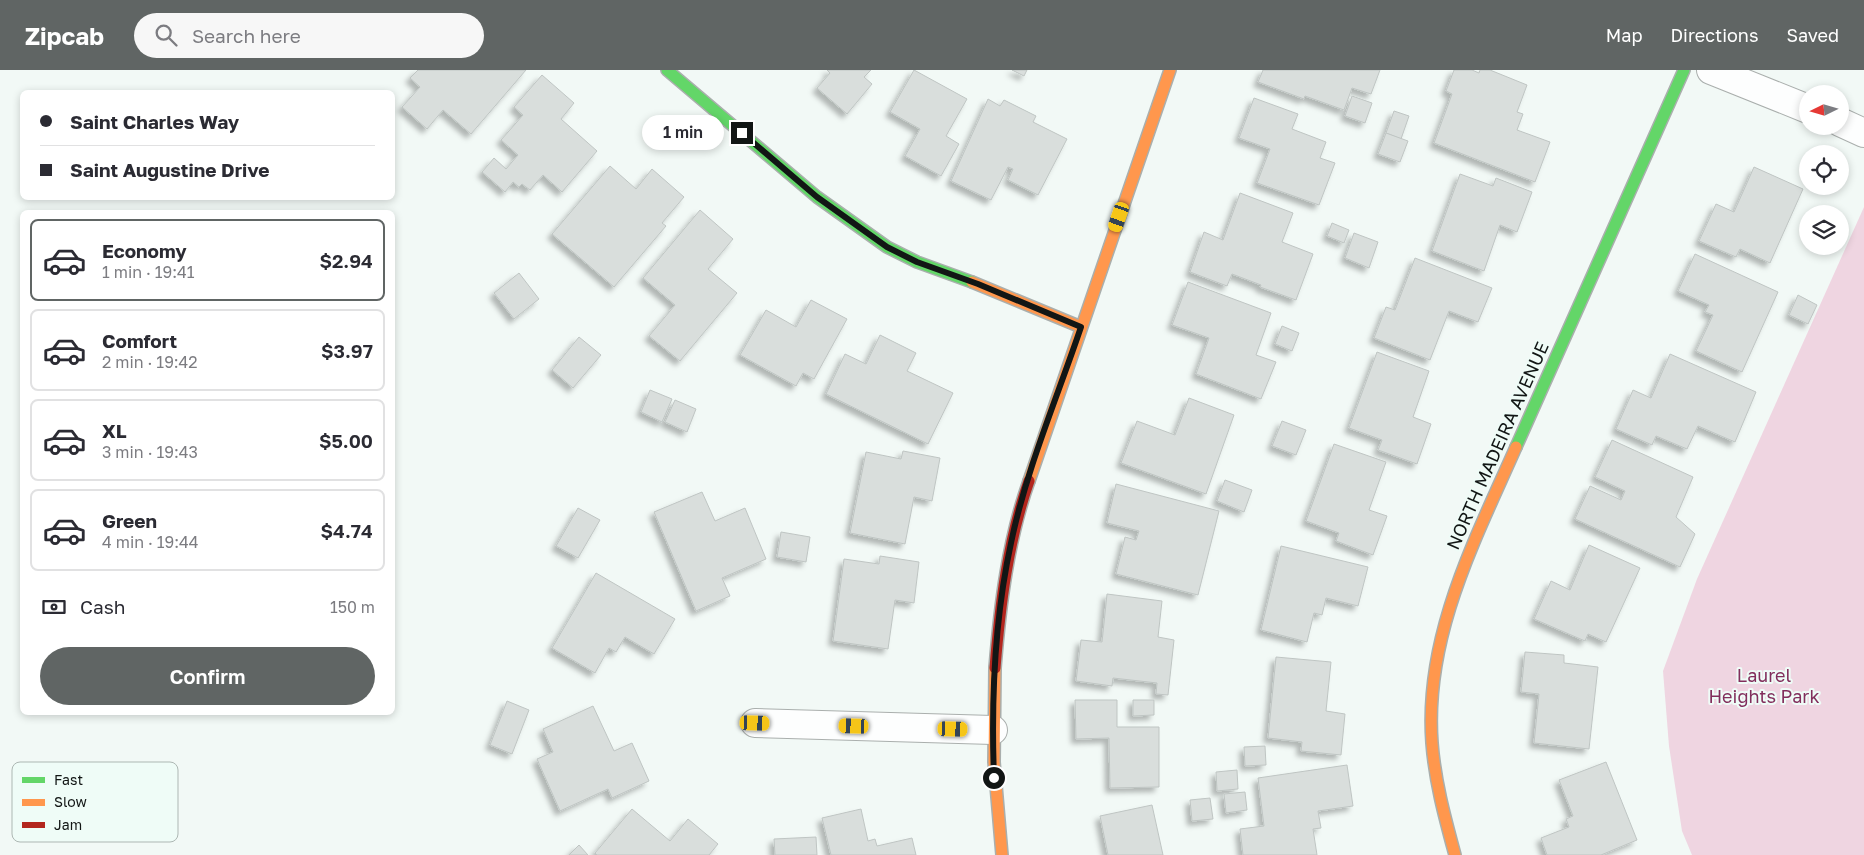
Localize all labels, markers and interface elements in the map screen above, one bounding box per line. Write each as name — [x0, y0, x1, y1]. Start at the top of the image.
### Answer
search box — [134, 13, 484, 58]
text: Zipcab — [25, 21, 104, 50]
icon: search — [152, 21, 180, 49]
text: Search here — [192, 24, 301, 47]
text: Map — [1606, 24, 1642, 46]
text: Directions — [1670, 24, 1758, 46]
text: Saved — [1786, 24, 1839, 46]
north arrow — [1799, 85, 1849, 135]
map controls — [1799, 85, 1849, 255]
text: Saint Charles Way — [70, 110, 239, 133]
callout: 1 min — [642, 116, 724, 150]
text: 1 min — [663, 122, 703, 142]
route end — [731, 122, 753, 144]
button: locate — [1799, 145, 1849, 195]
text: Saint Augustine Drive — [70, 158, 270, 181]
car — [1107, 200, 1130, 234]
button: layers — [1799, 205, 1849, 255]
icon: car — [42, 238, 87, 283]
text: Economy — [102, 239, 187, 262]
text: $2.94 — [319, 249, 373, 272]
text: 1 min · 19:41 — [102, 262, 195, 282]
icon: car — [42, 328, 87, 373]
text: Comfort — [102, 329, 177, 352]
street label: NORTH MADEIRA AVENUE — [1441, 338, 1553, 553]
text: $3.97 — [321, 339, 373, 362]
text: 2 min · 19:42 — [102, 352, 198, 372]
icon: car — [42, 418, 87, 463]
text: XL — [102, 419, 127, 442]
text: $5.00 — [319, 429, 373, 452]
text: 3 min · 19:43 — [102, 442, 198, 462]
icon: car — [42, 508, 87, 553]
text: Green — [102, 509, 157, 532]
text: $4.74 — [320, 519, 373, 542]
text: 4 min · 19:44 — [102, 532, 199, 552]
icon: cash — [40, 593, 68, 621]
text: Cash — [80, 595, 125, 618]
text: 150 m — [330, 597, 375, 617]
button: Confirm — [40, 647, 375, 705]
park label: Laurel Heights Park — [1708, 664, 1820, 707]
car — [739, 715, 770, 731]
car — [838, 718, 869, 734]
car — [937, 721, 968, 737]
legend — [12, 762, 178, 842]
route start — [983, 767, 1005, 789]
text: Fast — [54, 771, 83, 788]
text: Slow — [54, 793, 87, 810]
text: Jam — [54, 816, 82, 833]

